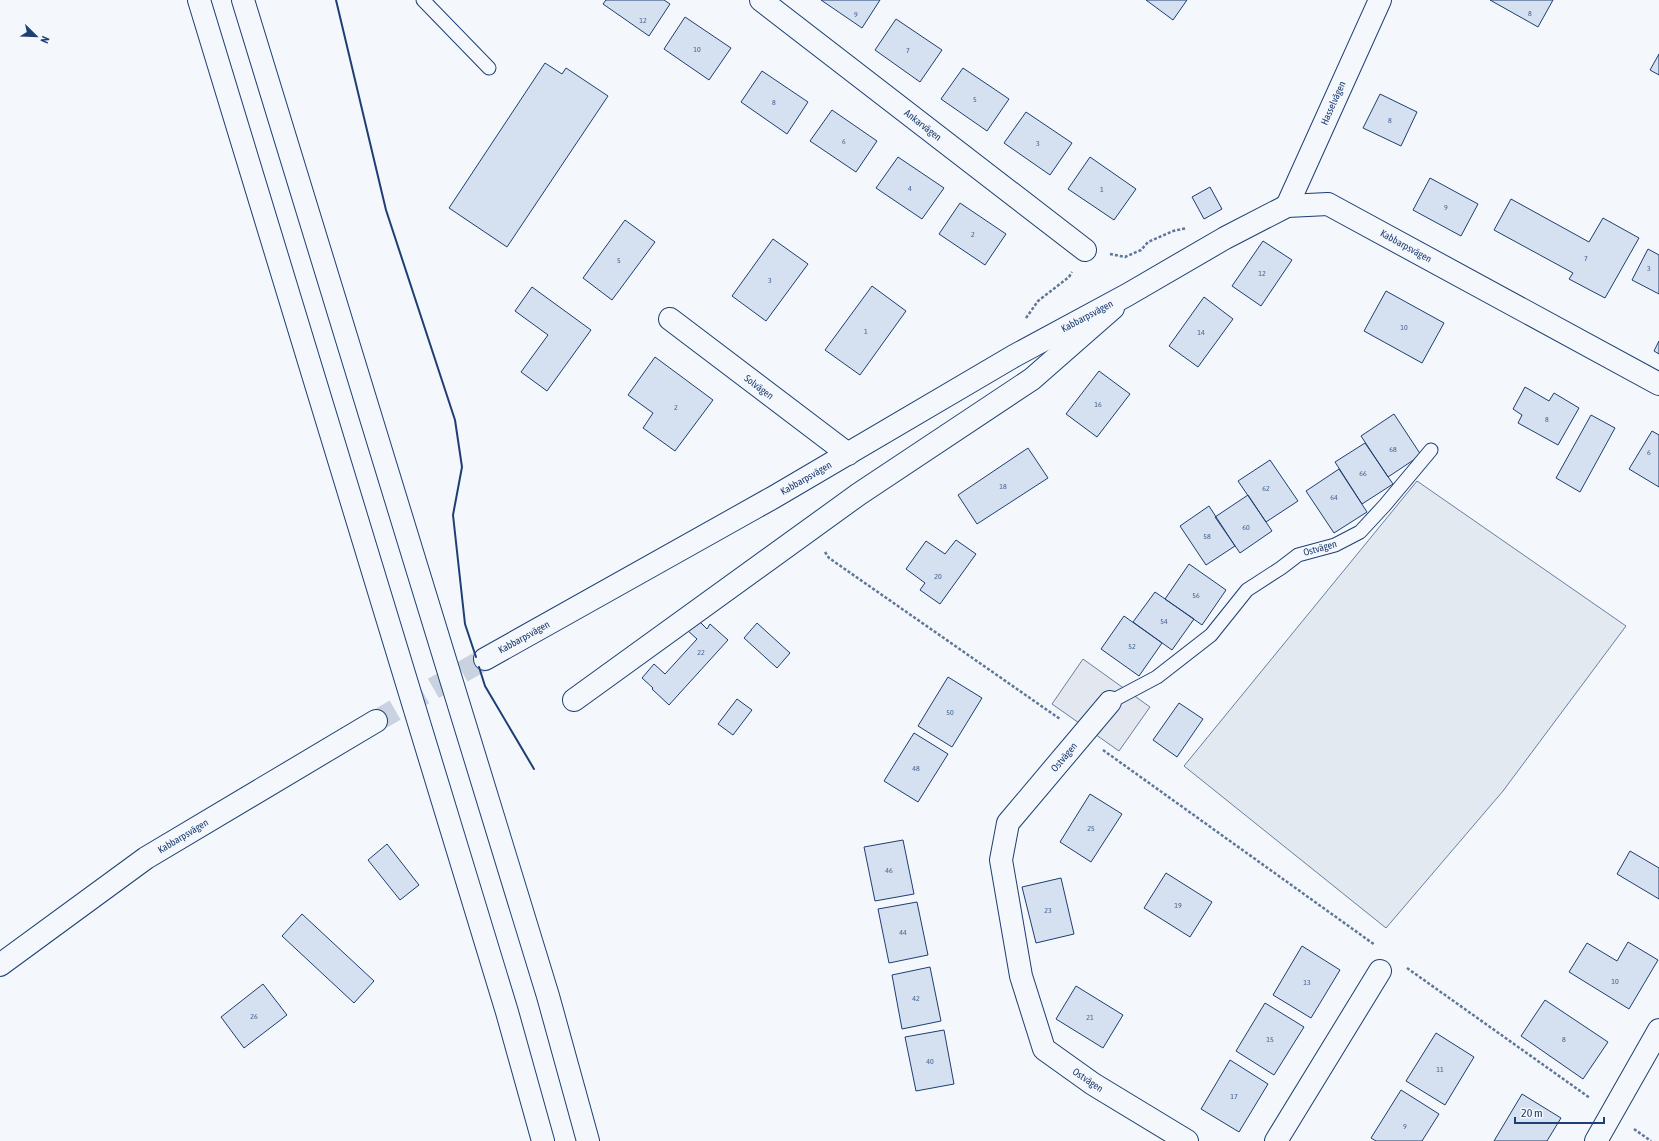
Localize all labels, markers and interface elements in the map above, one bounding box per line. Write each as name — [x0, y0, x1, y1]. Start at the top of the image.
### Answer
house number: 8 — [1528, 9, 1532, 18]
house number: 9 — [854, 10, 858, 19]
north arrow — [16, 16, 56, 56]
house number: 12 — [639, 16, 647, 25]
text: N — [38, 35, 52, 45]
house number: 10 — [693, 45, 701, 54]
house number: 7 — [906, 46, 910, 55]
street label: Hasselvägen — [1318, 79, 1348, 127]
house number: 5 — [973, 95, 977, 104]
house number: 8 — [772, 98, 776, 107]
street label: Ankarvägen — [902, 107, 944, 143]
house number: 8 — [1388, 116, 1392, 125]
house number: 6 — [842, 137, 846, 146]
house number: 3 — [1036, 139, 1040, 148]
house number: 4 — [908, 184, 912, 193]
house number: 1 — [1100, 185, 1104, 194]
house number: 9 — [1444, 203, 1448, 212]
street label: Kabbarpsvägen — [1378, 227, 1434, 265]
house number: 2 — [971, 230, 975, 239]
house number: 7 — [1584, 254, 1588, 263]
house number: 5 — [617, 256, 621, 265]
house number: 3 — [1647, 264, 1651, 273]
house number: 12 — [1258, 269, 1266, 278]
house number: 3 — [768, 276, 772, 285]
street label: Kabbarpsvägen — [1059, 298, 1115, 334]
house number: 10 — [1400, 323, 1408, 332]
house number: 1 — [864, 327, 868, 336]
house number: 14 — [1197, 328, 1205, 337]
street label: Solvägen — [742, 372, 776, 402]
house number: 16 — [1094, 400, 1102, 409]
house number: 2 — [674, 403, 678, 412]
house number: 8 — [1545, 415, 1549, 424]
house number: 68 — [1389, 445, 1397, 454]
house number: 6 — [1647, 448, 1651, 457]
street label: Kabbarpsvägen — [779, 459, 833, 497]
house number: 66 — [1359, 469, 1367, 478]
house number: 18 — [999, 482, 1007, 491]
house number: 62 — [1262, 484, 1270, 493]
house number: 64 — [1330, 493, 1338, 502]
house number: 60 — [1242, 523, 1250, 532]
house number: 58 — [1203, 532, 1211, 541]
street label: Ostvägen — [1302, 538, 1338, 558]
house number: 20 — [934, 572, 942, 581]
house number: 56 — [1192, 591, 1200, 600]
house number: 54 — [1160, 617, 1168, 626]
street label: Kabbarpsvägen — [496, 618, 552, 656]
house number: 52 — [1128, 642, 1136, 651]
house number: 22 — [697, 648, 705, 657]
house number: 50 — [946, 708, 954, 717]
street label: Ostvägen — [1049, 740, 1079, 774]
house number: 48 — [912, 764, 920, 773]
street label: Kabbarpsvägen — [156, 817, 210, 855]
house number: 25 — [1087, 824, 1095, 833]
house number: 46 — [885, 866, 893, 875]
house number: 19 — [1174, 901, 1182, 910]
house number: 23 — [1044, 906, 1052, 915]
house number: 44 — [899, 928, 907, 937]
house number: 10 — [1611, 977, 1619, 986]
house number: 13 — [1303, 978, 1311, 987]
house number: 42 — [912, 994, 920, 1003]
house number: 26 — [250, 1012, 258, 1021]
house number: 21 — [1086, 1013, 1094, 1022]
house number: 15 — [1266, 1035, 1274, 1044]
house number: 8 — [1562, 1035, 1566, 1044]
house number: 40 — [926, 1057, 934, 1066]
house number: 11 — [1436, 1065, 1444, 1074]
street label: Ostvägen — [1071, 1066, 1105, 1094]
house number: 17 — [1230, 1092, 1238, 1101]
scale bar — [1515, 1099, 1604, 1125]
text: 20 m — [1521, 1106, 1543, 1120]
house number: 9 — [1403, 1122, 1407, 1131]

